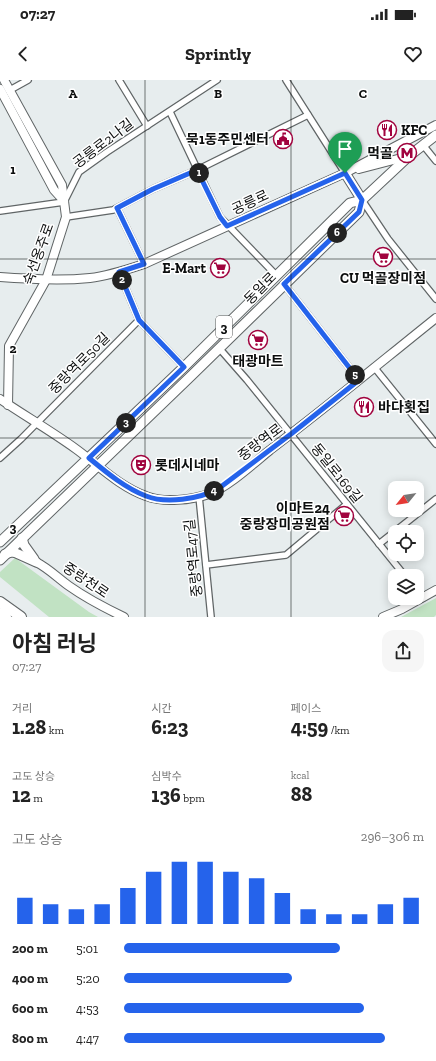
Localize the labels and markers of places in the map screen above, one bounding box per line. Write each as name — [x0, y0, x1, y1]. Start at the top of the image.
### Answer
restaurant icon: KFC — [376, 119, 398, 141]
place label: KFC — [401, 122, 427, 139]
public building icon: 묵1동주민센터 — [272, 128, 294, 150]
place label: 묵1동주민센터 — [186, 131, 269, 148]
pin — [328, 132, 362, 173]
metro station icon: 먹골 — [396, 142, 418, 164]
place label: 먹골 — [367, 145, 393, 162]
pin: 1 — [189, 163, 209, 183]
pin: 6 — [327, 223, 347, 243]
supermarket icon: CU 먹골장미점 — [372, 246, 394, 268]
supermarket icon: E-Mart — [209, 257, 231, 279]
place label: E-Mart — [162, 260, 206, 277]
pin: 2 — [112, 270, 132, 290]
place label: CU 먹골장미점 — [340, 270, 426, 287]
supermarket icon: 태광마트 — [247, 329, 269, 351]
place label: 태광마트 — [232, 353, 284, 370]
pin: 5 — [345, 365, 365, 385]
restaurant icon: 바다횟집 — [353, 396, 375, 418]
place label: 바다횟집 — [378, 399, 430, 416]
pin: 3 — [116, 413, 136, 433]
theatre icon: 롯데시네마 — [130, 454, 152, 476]
place label: 롯데시네마 — [155, 457, 220, 474]
pin: 4 — [204, 481, 224, 501]
place label: 이마트24 중랑장미공원점 — [240, 500, 330, 533]
supermarket icon: 이마트24 중랑장미공원점 — [333, 505, 355, 527]

